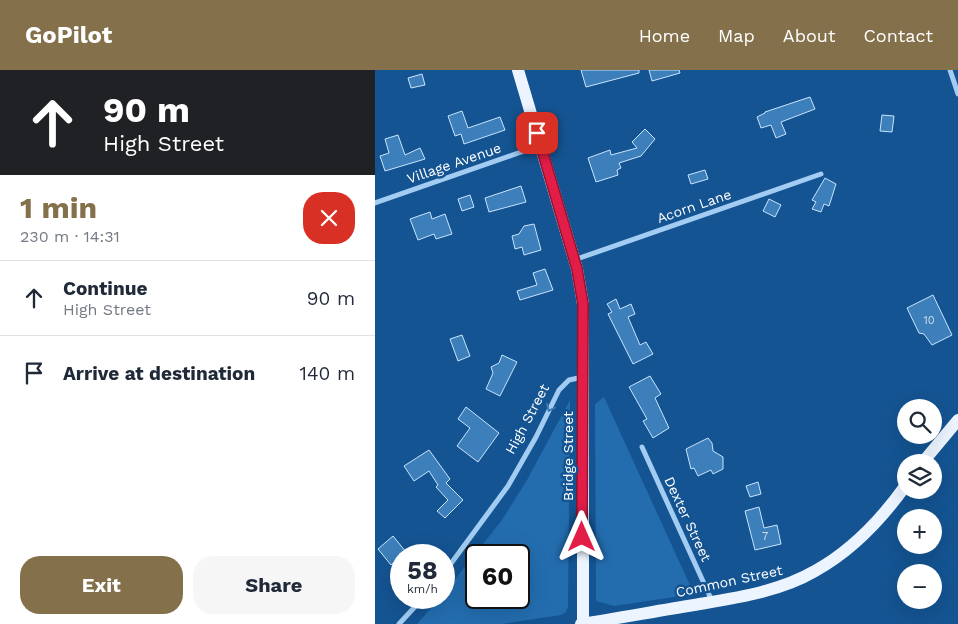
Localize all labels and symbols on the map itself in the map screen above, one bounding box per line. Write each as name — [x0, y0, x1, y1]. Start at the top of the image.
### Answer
pin — [516, 112, 558, 154]
street label: Village Avenue — [405, 139, 503, 187]
street label: Acorn Lane — [655, 186, 733, 226]
house number: 10 — [923, 314, 935, 327]
street label: High Street — [502, 381, 552, 457]
one-way arrow — [547, 402, 557, 411]
street label: Bridge Street — [560, 411, 576, 501]
street label: Dexter Street — [661, 474, 715, 564]
position arrow — [555, 510, 607, 562]
house number: 7 — [762, 530, 768, 543]
speed limit sign: 60 — [465, 544, 530, 609]
street label: Common Street — [674, 562, 784, 600]

